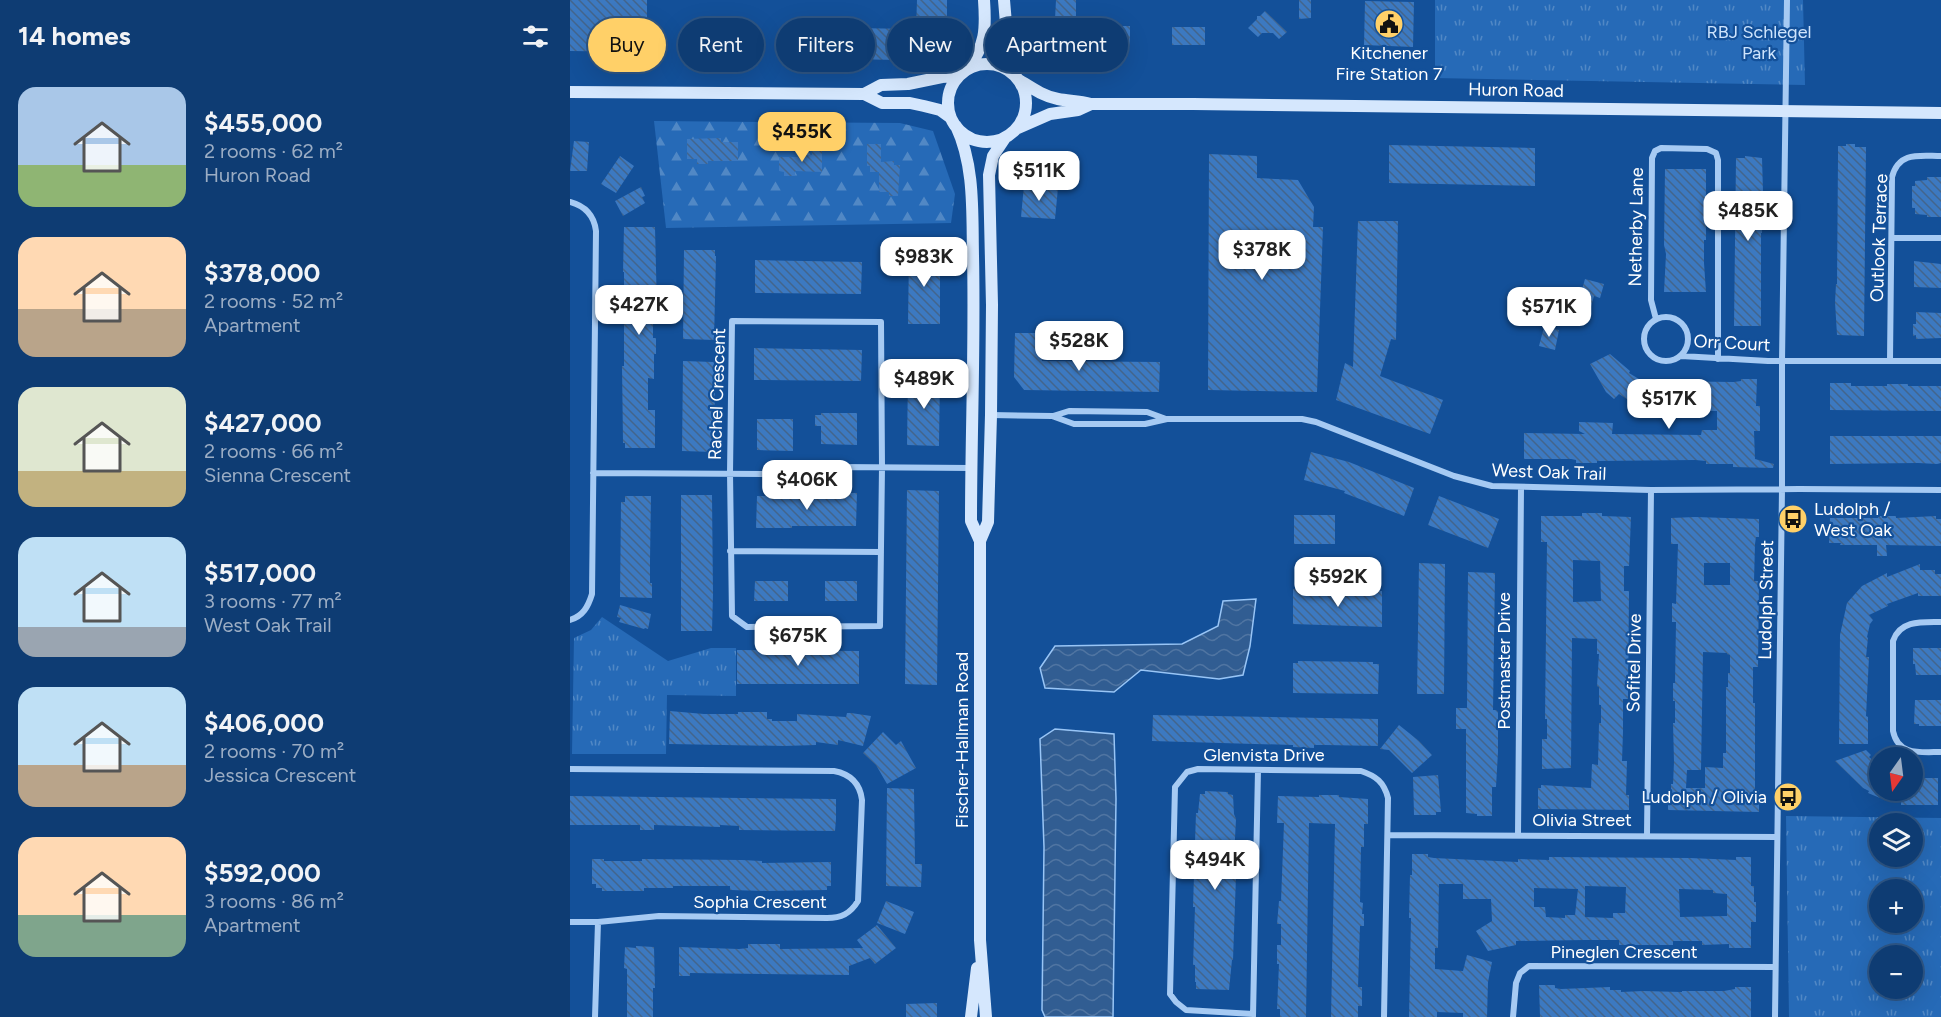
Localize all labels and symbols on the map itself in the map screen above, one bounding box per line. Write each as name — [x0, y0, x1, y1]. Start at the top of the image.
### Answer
public building icon: Kitchener Fire Station 7 — [1373, 8, 1405, 40]
park label: RBJ Schlegel Park — [1707, 21, 1811, 64]
place label: Kitchener Fire Station 7 — [1336, 42, 1443, 85]
street label: Huron Road — [1468, 78, 1564, 102]
pin: $455K — [760, 112, 844, 163]
pin: $511K — [997, 151, 1081, 202]
street label: Netherby Lane — [1624, 167, 1648, 287]
street label: Outlook Terrace — [1866, 173, 1892, 303]
pin: $485K — [1706, 191, 1790, 242]
pin: $378K — [1220, 230, 1304, 281]
pin: $983K — [882, 237, 966, 288]
pin: $427K — [597, 285, 681, 336]
pin: $571K — [1507, 287, 1591, 338]
pin: $528K — [1037, 321, 1121, 372]
street label: Rachel Crescent — [704, 327, 730, 460]
street label: Orr Court — [1693, 330, 1771, 356]
pin: $489K — [882, 359, 966, 410]
pin: $517K — [1627, 379, 1711, 430]
street label: West Oak Trail — [1491, 459, 1607, 485]
pin: $406K — [765, 460, 849, 511]
place label: Ludolph / West Oak — [1814, 498, 1892, 541]
bus stop icon: Ludolph / West Oak — [1777, 503, 1809, 535]
street label: Ludolph Street — [1754, 540, 1778, 660]
pin: $592K — [1296, 557, 1380, 608]
street label: Postmaster Drive — [1493, 592, 1515, 730]
street label: Sofitel Drive — [1622, 613, 1646, 713]
pin: $675K — [756, 616, 840, 667]
street label: Fischer-Hallman Road — [951, 652, 973, 828]
street label: Glenvista Drive — [1203, 744, 1325, 766]
north arrow — [1869, 747, 1923, 801]
bus stop icon: Ludolph / Olivia — [1772, 781, 1804, 813]
place label: Ludolph / Olivia — [1641, 786, 1767, 808]
street label: Olivia Street — [1532, 809, 1632, 831]
pin: $494K — [1173, 840, 1257, 891]
street label: Sophia Crescent — [693, 891, 827, 913]
street label: Pineglen Crescent — [1550, 941, 1698, 963]

